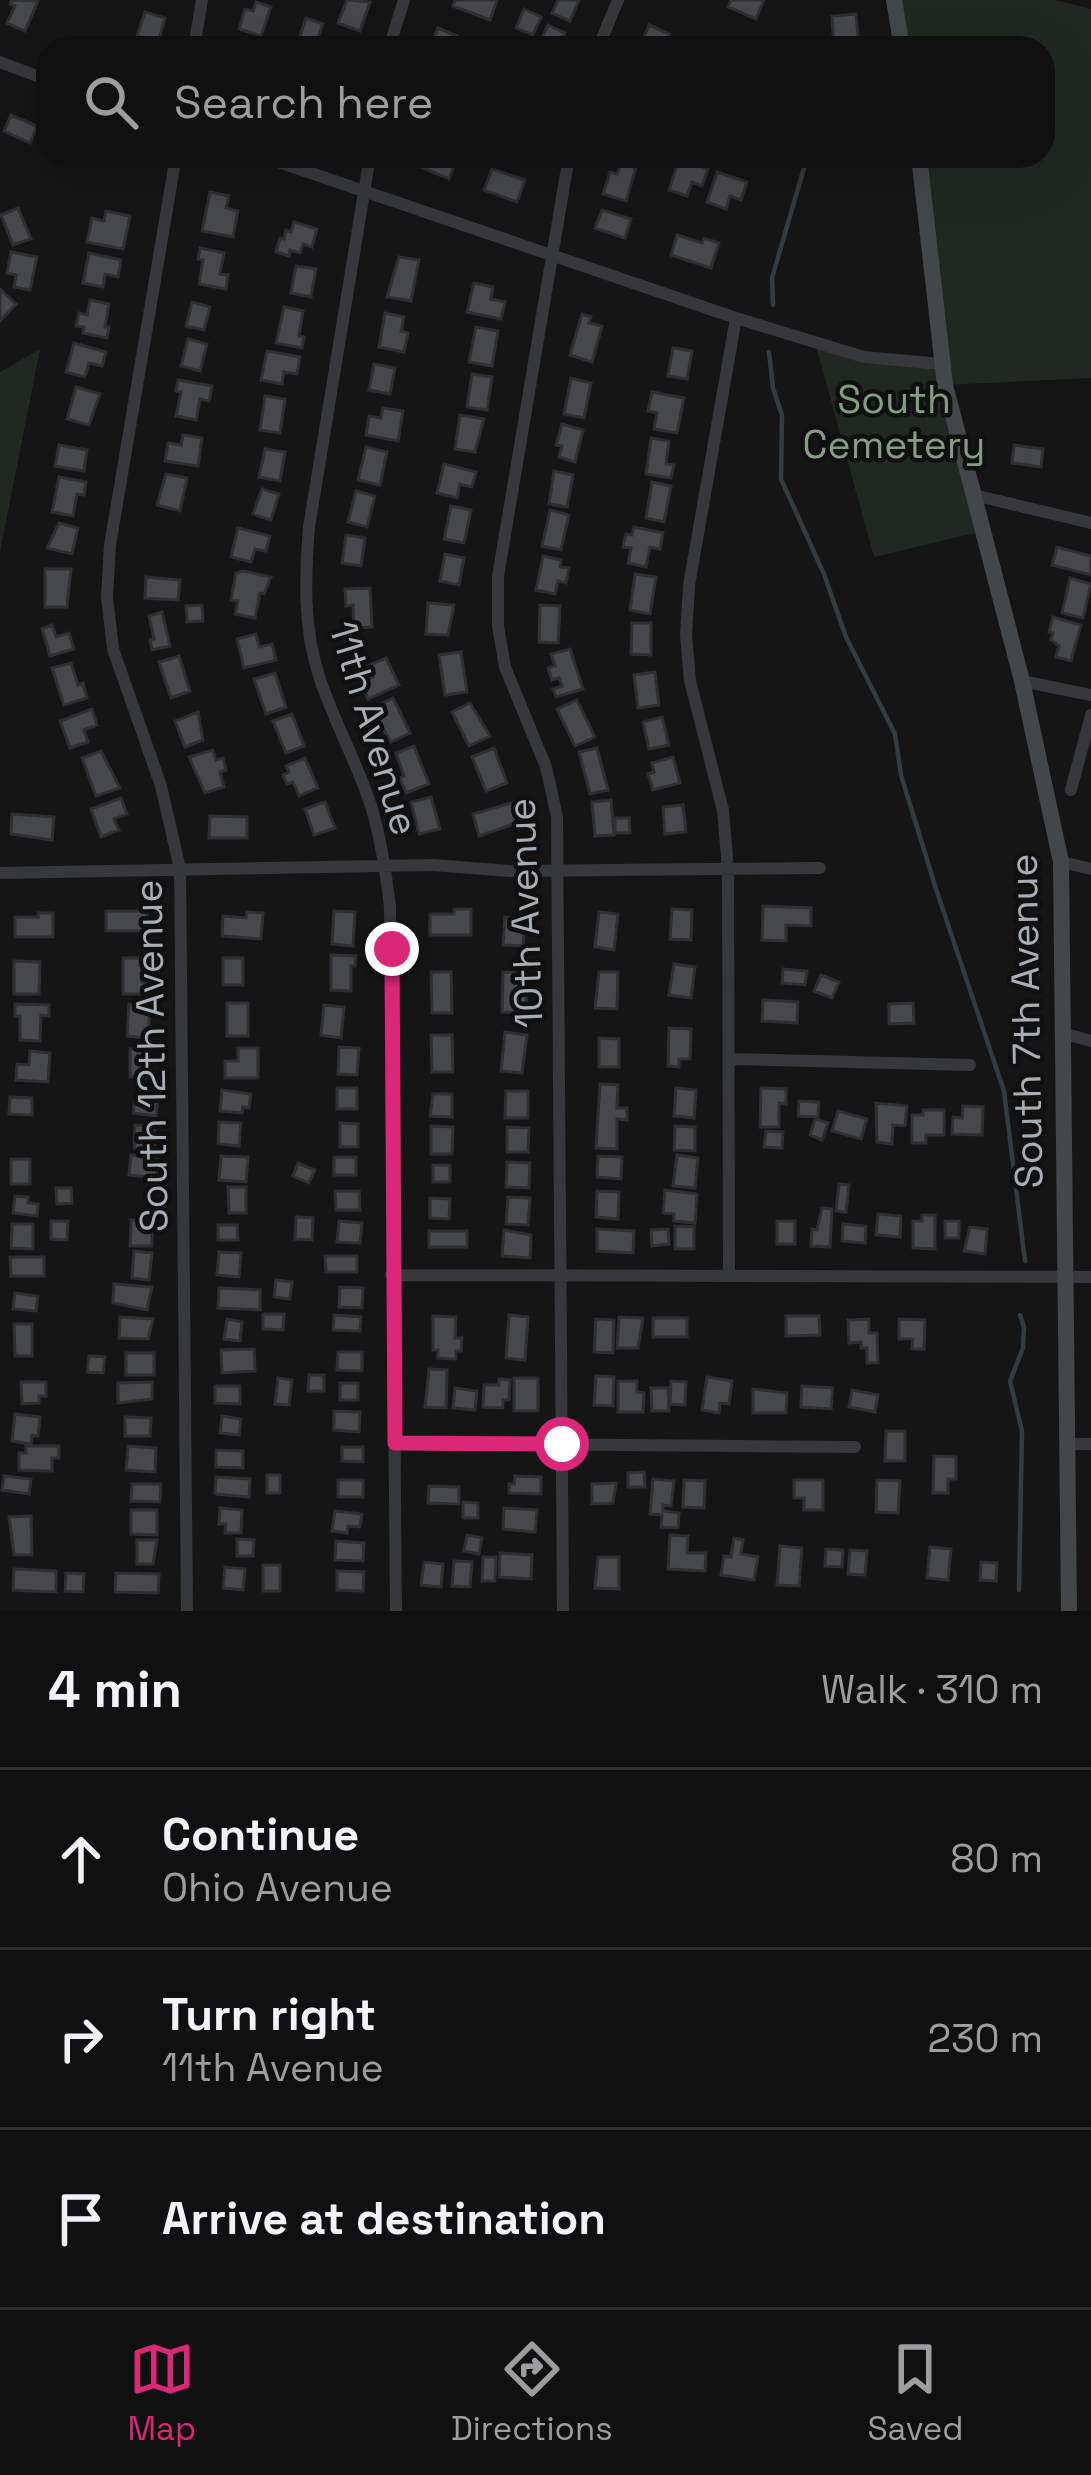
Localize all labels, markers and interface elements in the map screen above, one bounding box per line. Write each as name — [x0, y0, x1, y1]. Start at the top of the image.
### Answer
search box — [36, 36, 1055, 168]
icon: search — [78, 69, 144, 135]
text: Search here — [174, 74, 433, 131]
park label: South Cemetery — [803, 375, 985, 469]
street label: 11th Avenue — [318, 615, 430, 841]
street label: 10th Avenue — [496, 797, 554, 1029]
street label: South 7th Avenue — [999, 853, 1053, 1189]
street label: South 12th Avenue — [123, 879, 179, 1233]
route end — [365, 922, 419, 976]
route start — [535, 1417, 589, 1471]
text: 4 min — [48, 1657, 182, 1722]
text: Walk · 310 m — [821, 1665, 1043, 1714]
text: Continue — [162, 1806, 359, 1863]
icon: ahead — [48, 1826, 114, 1892]
text: 80 m — [950, 1834, 1043, 1883]
text: Ohio Avenue — [162, 1863, 393, 1912]
text: Turn right — [162, 1986, 376, 2043]
icon: right — [48, 2006, 114, 2072]
text: 230 m — [928, 2014, 1043, 2063]
text: 11th Avenue — [162, 2043, 384, 2092]
icon: arrive — [48, 2186, 114, 2252]
text: Arrive at destination — [162, 2190, 606, 2247]
tab: Map — [127, 2336, 196, 2450]
tab: Directions — [451, 2336, 613, 2450]
tab: Saved — [867, 2336, 964, 2450]

